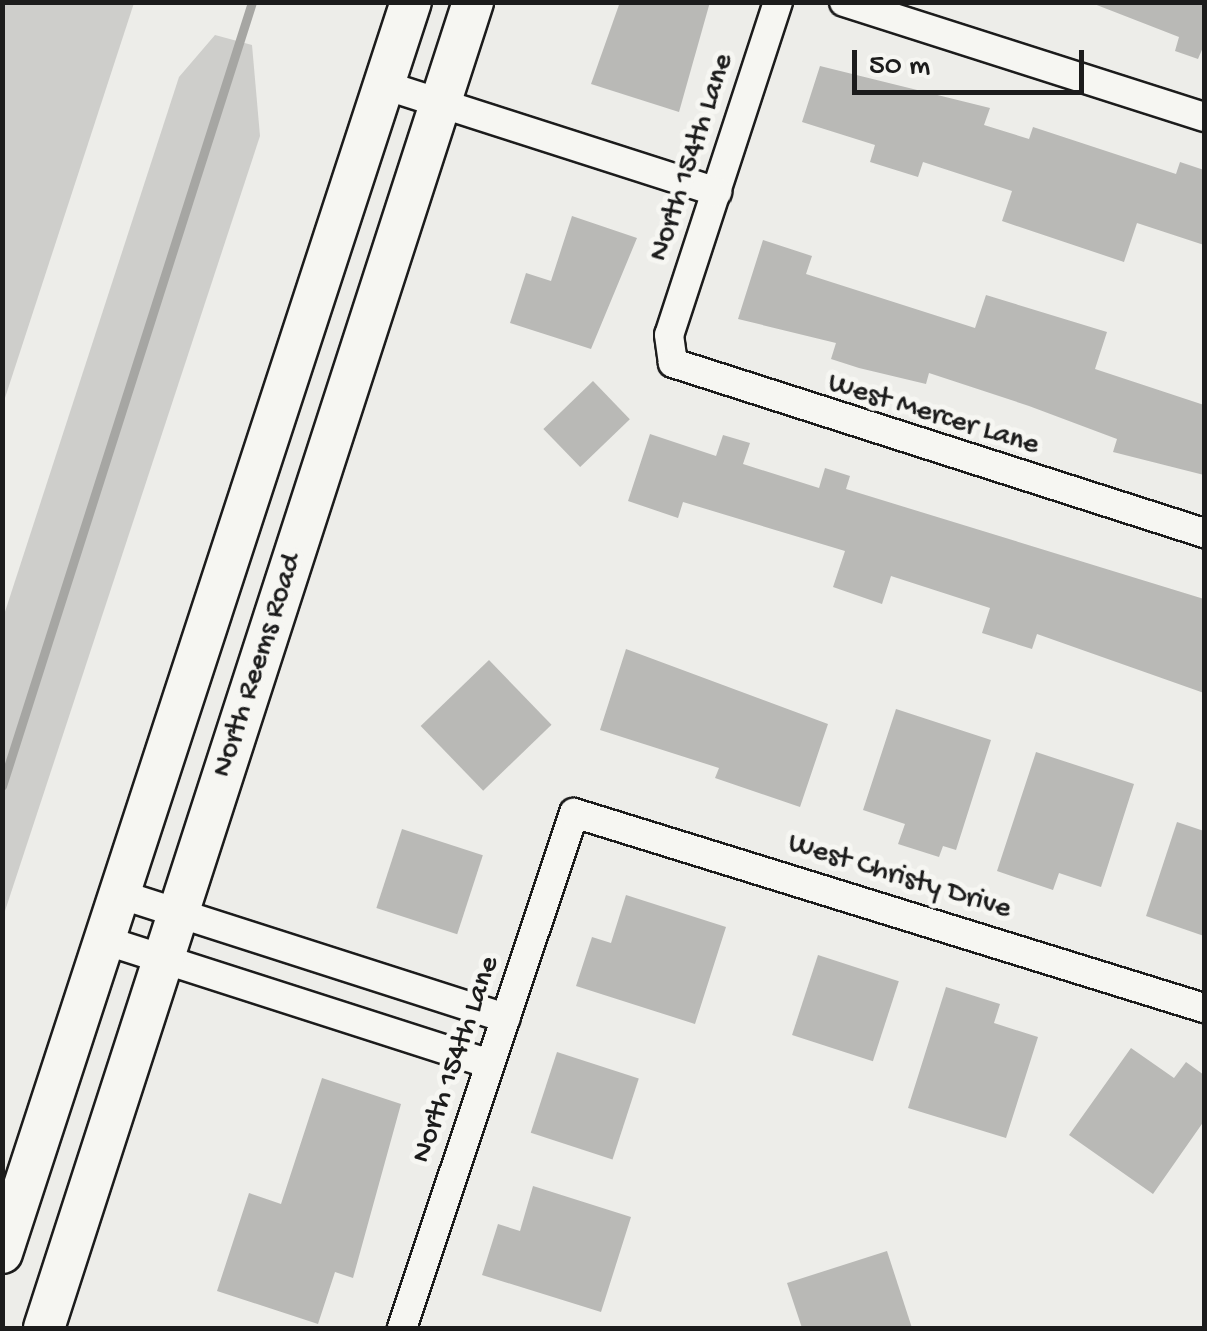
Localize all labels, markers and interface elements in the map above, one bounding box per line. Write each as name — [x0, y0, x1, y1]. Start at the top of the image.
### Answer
scale bar — [857, 30, 1090, 92]
street label: North 154th Lane — [642, 50, 744, 266]
text: 50 m — [869, 50, 930, 85]
street label: West Mercer Lane — [823, 367, 1043, 465]
street label: North Reems Road — [206, 550, 312, 782]
street label: West Christy Drive — [783, 827, 1015, 929]
street label: North 154th Lane — [405, 952, 509, 1168]

